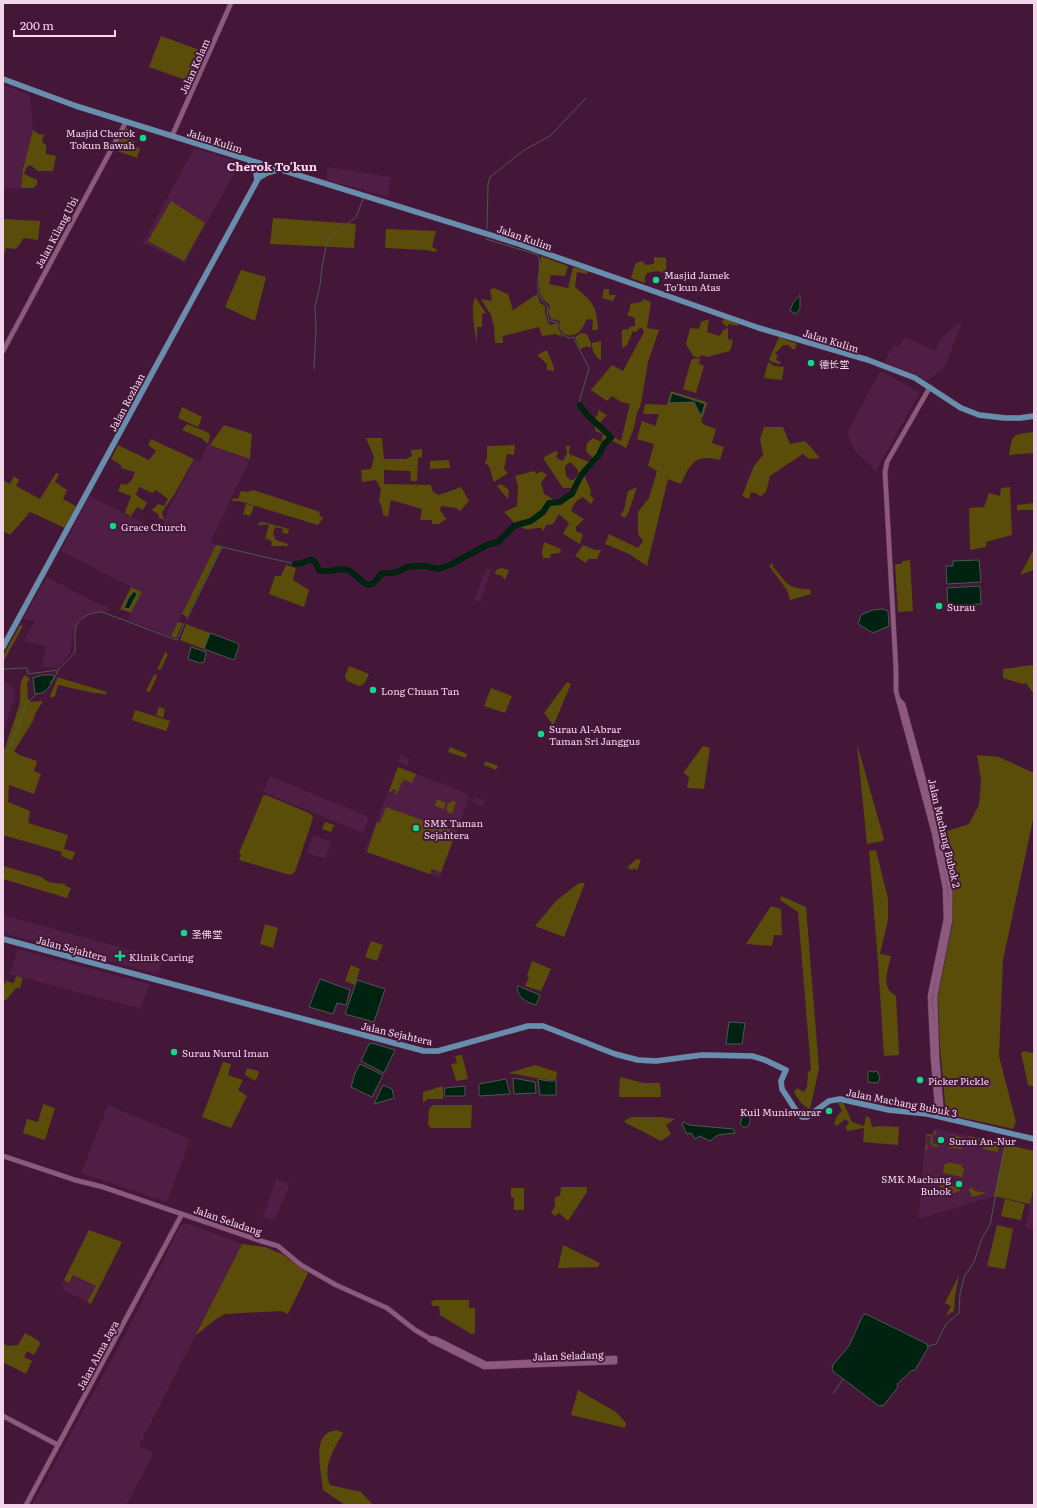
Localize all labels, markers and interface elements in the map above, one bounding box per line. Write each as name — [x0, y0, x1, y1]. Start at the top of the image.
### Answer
scale bar — [14, 12, 115, 38]
text: 200 m — [20, 16, 54, 34]
street label: Jalan Kolam — [175, 36, 213, 96]
street label: Jalan Kulim — [185, 124, 245, 156]
place label: Masjid Cherok Tokun Bawah — [66, 125, 136, 152]
marker: Masjid Cherok Tokun Bawah — [138, 133, 148, 143]
district label: Cherok To'kun — [227, 157, 318, 175]
street label: Jalan Kilang Ubi — [31, 193, 81, 270]
street label: Jalan Kulim — [495, 221, 555, 254]
place label: Masjid Jamek To'kun Atas — [664, 267, 730, 294]
marker: Masjid Jamek To'kun Atas — [651, 275, 661, 285]
street label: Jalan Kulim — [801, 324, 861, 356]
place label: 德长堂 — [819, 356, 849, 371]
marker: 德长堂 — [806, 358, 816, 368]
street label: Jalan Rozhan — [104, 370, 148, 434]
place label: Grace Church — [121, 519, 187, 534]
marker: Grace Church — [108, 521, 118, 531]
place label: Surau — [947, 599, 976, 614]
marker: Surau — [934, 601, 944, 611]
place label: Long Chuan Tan — [381, 683, 460, 698]
marker: Long Chuan Tan — [368, 685, 378, 695]
place label: Surau Al-Abrar Taman Sri Janggus — [549, 721, 640, 748]
marker: Surau Al-Abrar Taman Sri Janggus — [536, 729, 546, 739]
street label: Jalan Machang Bubok 2 — [925, 777, 965, 889]
place label: SMK Taman Sejahtera — [424, 815, 483, 842]
marker: SMK Taman Sejahtera — [411, 823, 421, 833]
place label: 圣佛堂 — [192, 926, 222, 941]
marker: 圣佛堂 — [179, 928, 189, 938]
street label: Jalan Sejahtera — [35, 931, 110, 965]
place label: Klinik Caring — [129, 949, 194, 964]
marker: Klinik Caring — [114, 950, 126, 962]
street label: Jalan Sejahtera — [360, 1017, 435, 1049]
place label: Surau Nurul Iman — [182, 1045, 269, 1060]
marker: Surau Nurul Iman — [169, 1047, 179, 1057]
place label: Picker Pickle — [928, 1073, 989, 1088]
marker: Picker Pickle — [915, 1075, 925, 1085]
street label: Jalan Machang Bubuk 3 — [845, 1084, 959, 1120]
place label: Kuil Muniswarar — [740, 1104, 821, 1119]
marker: Kuil Muniswarar — [824, 1106, 834, 1116]
place label: Surau An-Nur — [949, 1133, 1016, 1148]
marker: Surau An-Nur — [936, 1135, 946, 1145]
place label: SMK Machang Bubok — [881, 1171, 952, 1198]
marker: SMK Machang Bubok — [954, 1179, 964, 1189]
street label: Jalan Seladang — [192, 1201, 264, 1239]
street label: Jalan Alma Jaya — [72, 1317, 122, 1392]
street label: Jalan Seladang — [532, 1346, 604, 1364]

